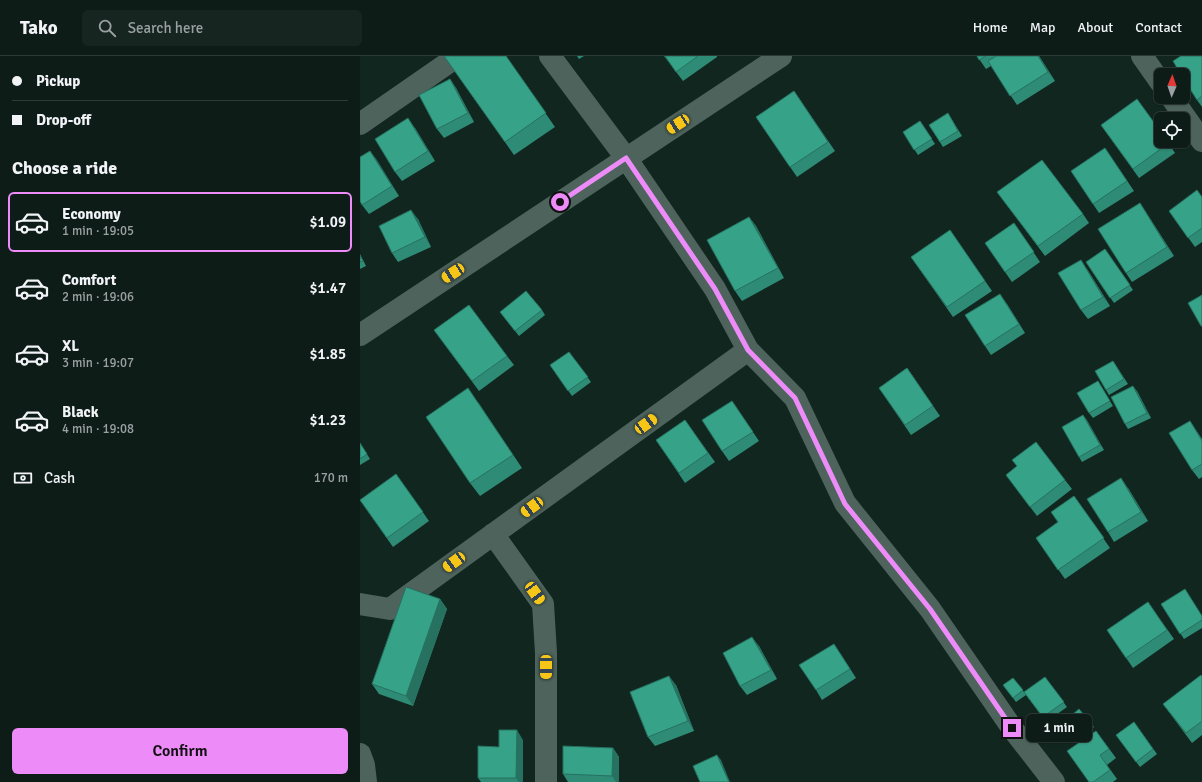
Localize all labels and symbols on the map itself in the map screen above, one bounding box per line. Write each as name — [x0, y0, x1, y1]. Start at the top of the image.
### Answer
north arrow — [1154, 68, 1190, 104]
car — [665, 112, 691, 136]
route start — [551, 193, 569, 211]
car — [440, 261, 466, 285]
car — [633, 412, 659, 436]
car — [519, 495, 545, 519]
car — [441, 550, 467, 574]
car — [523, 580, 547, 606]
car — [540, 655, 552, 679]
callout: 1 min — [1026, 714, 1092, 742]
route end — [1003, 719, 1021, 737]

